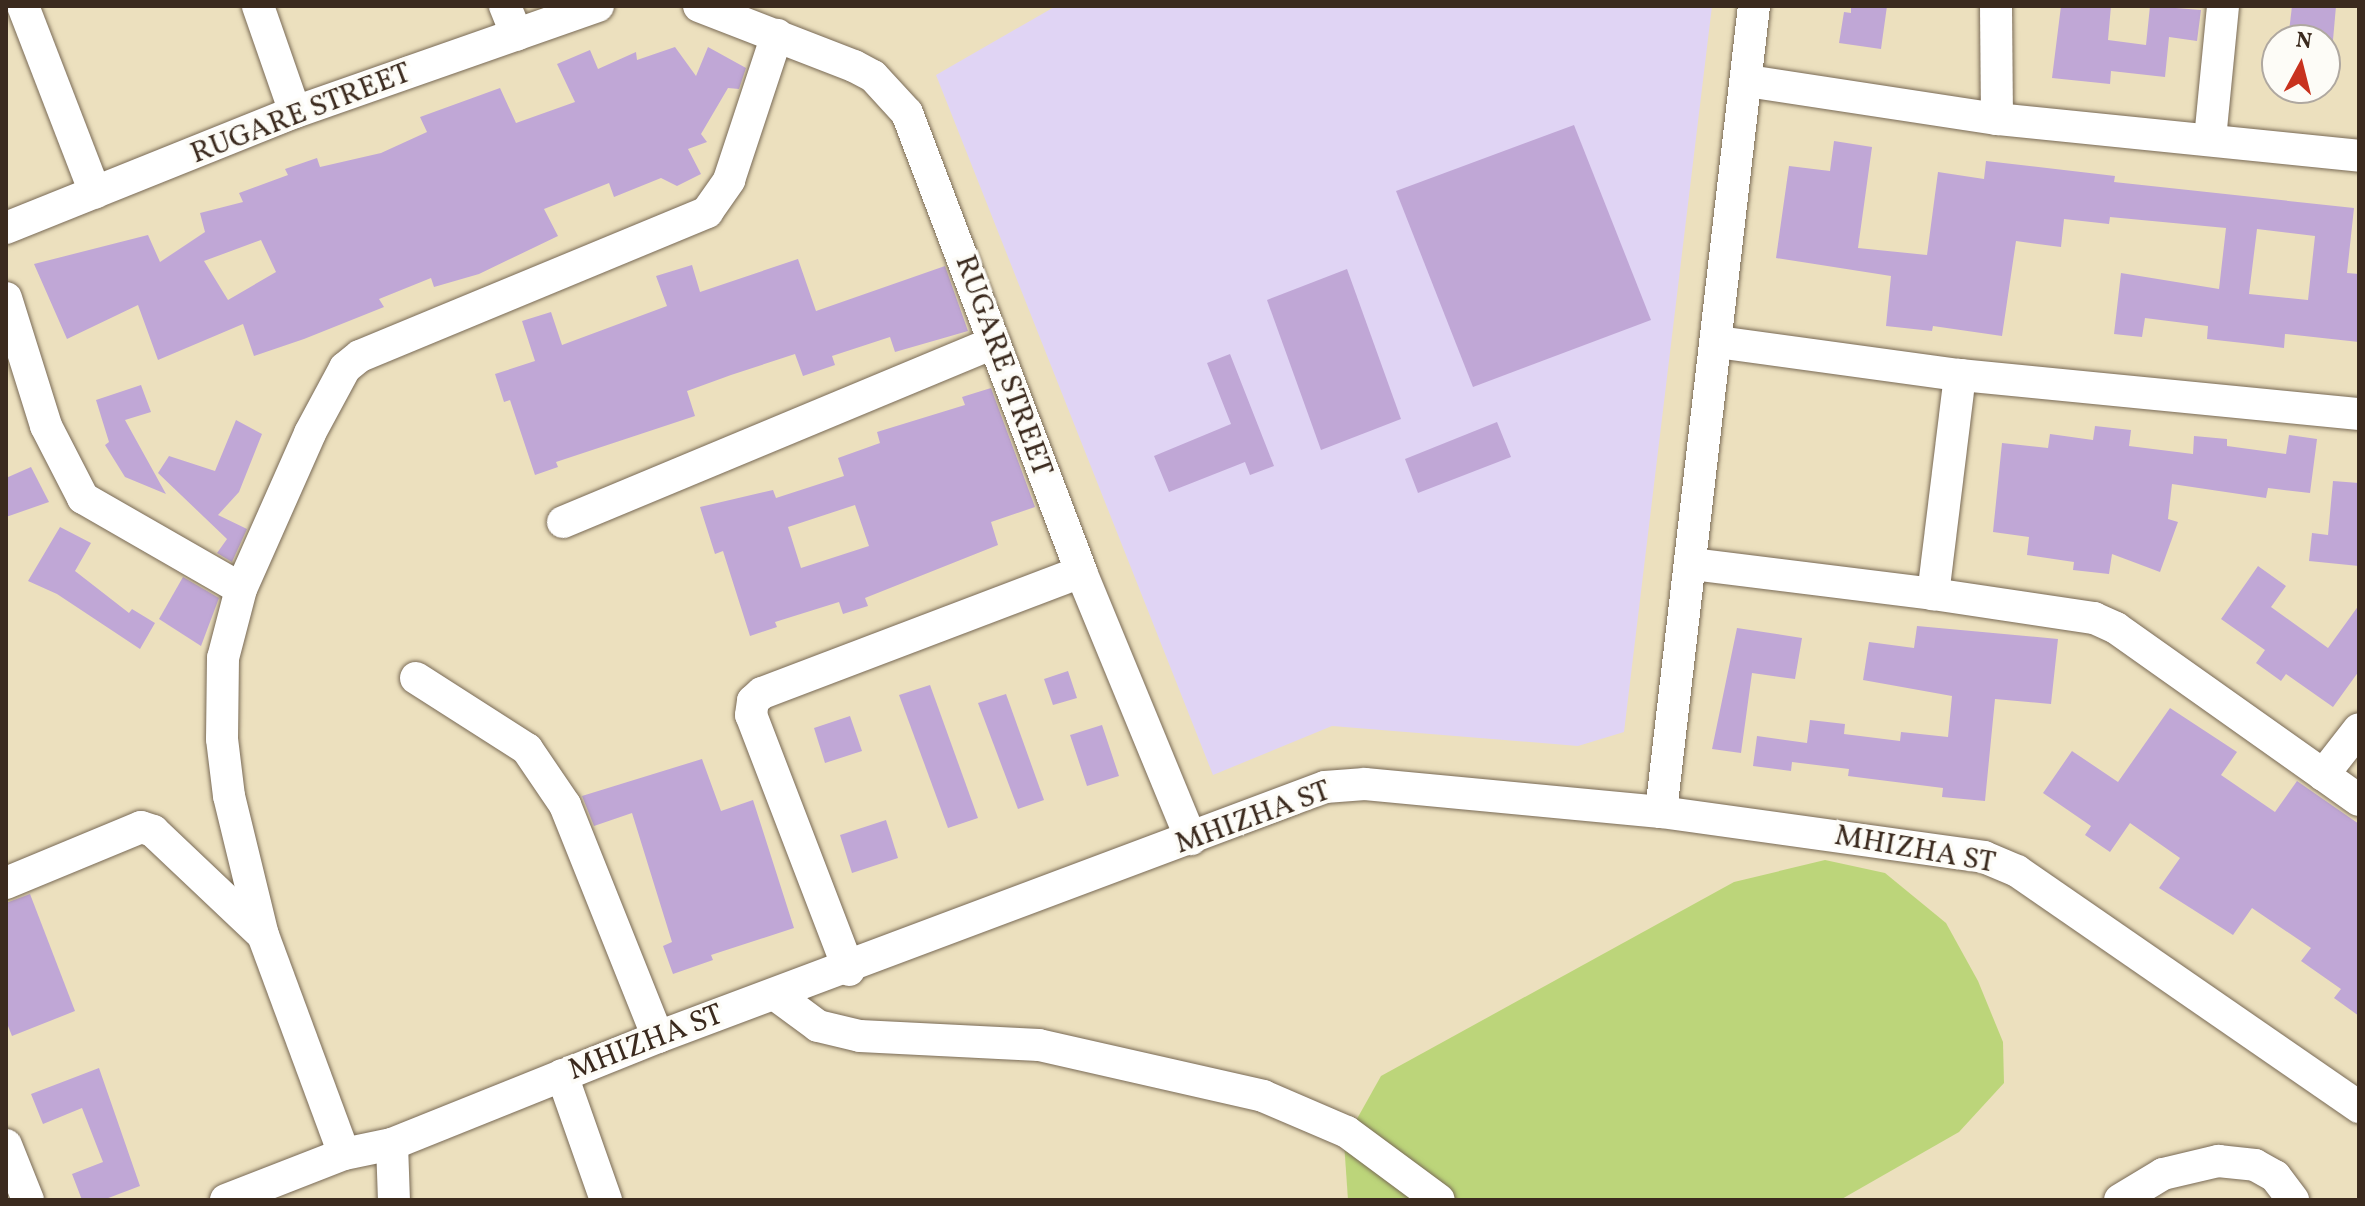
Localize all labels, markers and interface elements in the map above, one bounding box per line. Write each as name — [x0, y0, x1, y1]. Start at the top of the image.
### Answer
north arrow — [2261, 24, 2341, 104]
text: N — [2294, 25, 2314, 58]
street label: RUGARE STREET — [186, 55, 416, 173]
street label: RUGARE STREET — [946, 250, 1060, 482]
street label: MHIZHA ST — [1170, 773, 1336, 863]
street label: MHIZHA ST — [1832, 818, 1998, 882]
street label: MHIZHA ST — [564, 997, 728, 1089]

